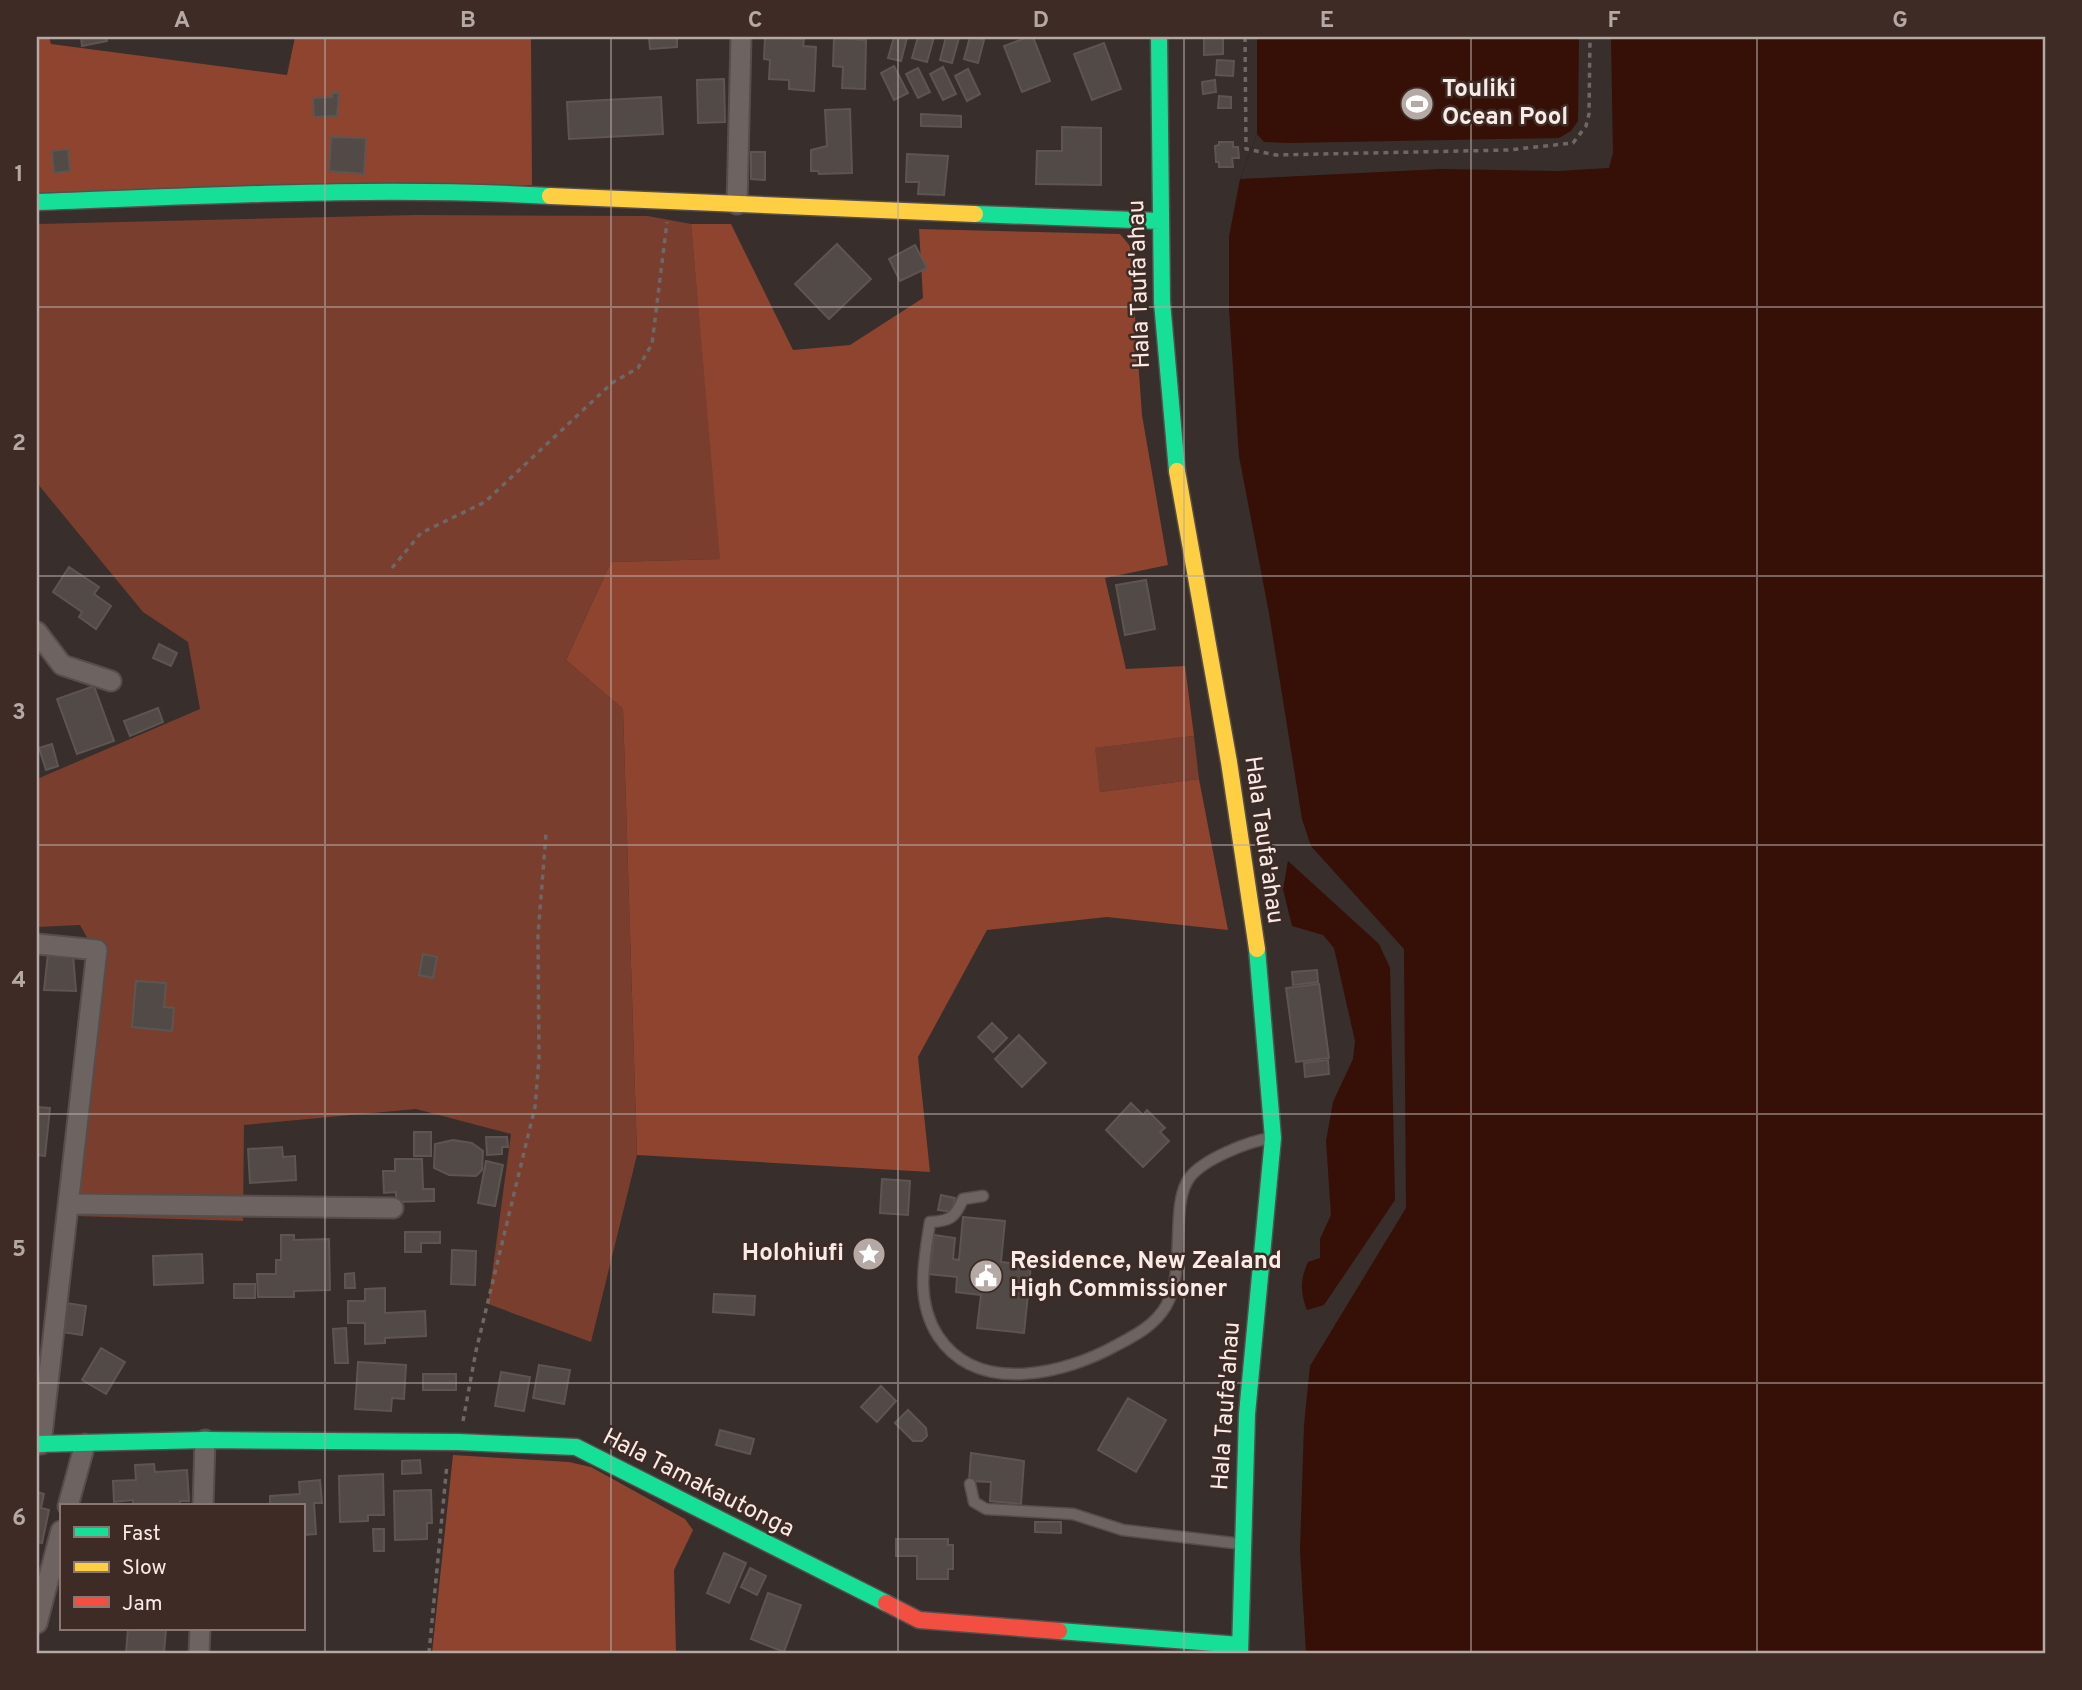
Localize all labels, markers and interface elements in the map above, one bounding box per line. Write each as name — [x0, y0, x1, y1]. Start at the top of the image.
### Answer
text: A — [174, 7, 190, 36]
text: B — [460, 7, 476, 36]
text: C — [748, 7, 762, 36]
text: D — [1033, 7, 1049, 36]
text: E — [1320, 7, 1334, 36]
text: F — [1607, 7, 1621, 36]
text: G — [1892, 7, 1908, 36]
place label: Touliki Ocean Pool — [1442, 75, 1568, 133]
sports icon: Touliki Ocean Pool — [1398, 85, 1436, 123]
text: 1 — [14, 161, 24, 190]
street label: Hala Taufa'ahau — [1122, 199, 1158, 369]
text: 2 — [12, 430, 26, 459]
text: 3 — [12, 699, 26, 728]
street label: Hala Taufa'ahau — [1236, 754, 1290, 926]
text: 4 — [12, 967, 26, 996]
place icon: Holohiufi — [850, 1235, 888, 1273]
text: 5 — [12, 1236, 26, 1265]
place label: Holohiufi — [742, 1239, 844, 1269]
place label: Residence, New Zealand High Commissioner — [1010, 1247, 1282, 1305]
public building icon: Residence, New Zealand High Commissioner — [967, 1257, 1005, 1295]
street label: Hala Taufa'ahau — [1206, 1321, 1248, 1491]
street label: Hala Tamakautonga — [597, 1423, 799, 1545]
legend — [60, 1504, 304, 1630]
text: 6 — [12, 1505, 26, 1534]
text: Fast — [122, 1521, 161, 1548]
text: Slow — [122, 1555, 167, 1582]
text: Jam — [122, 1591, 163, 1618]

